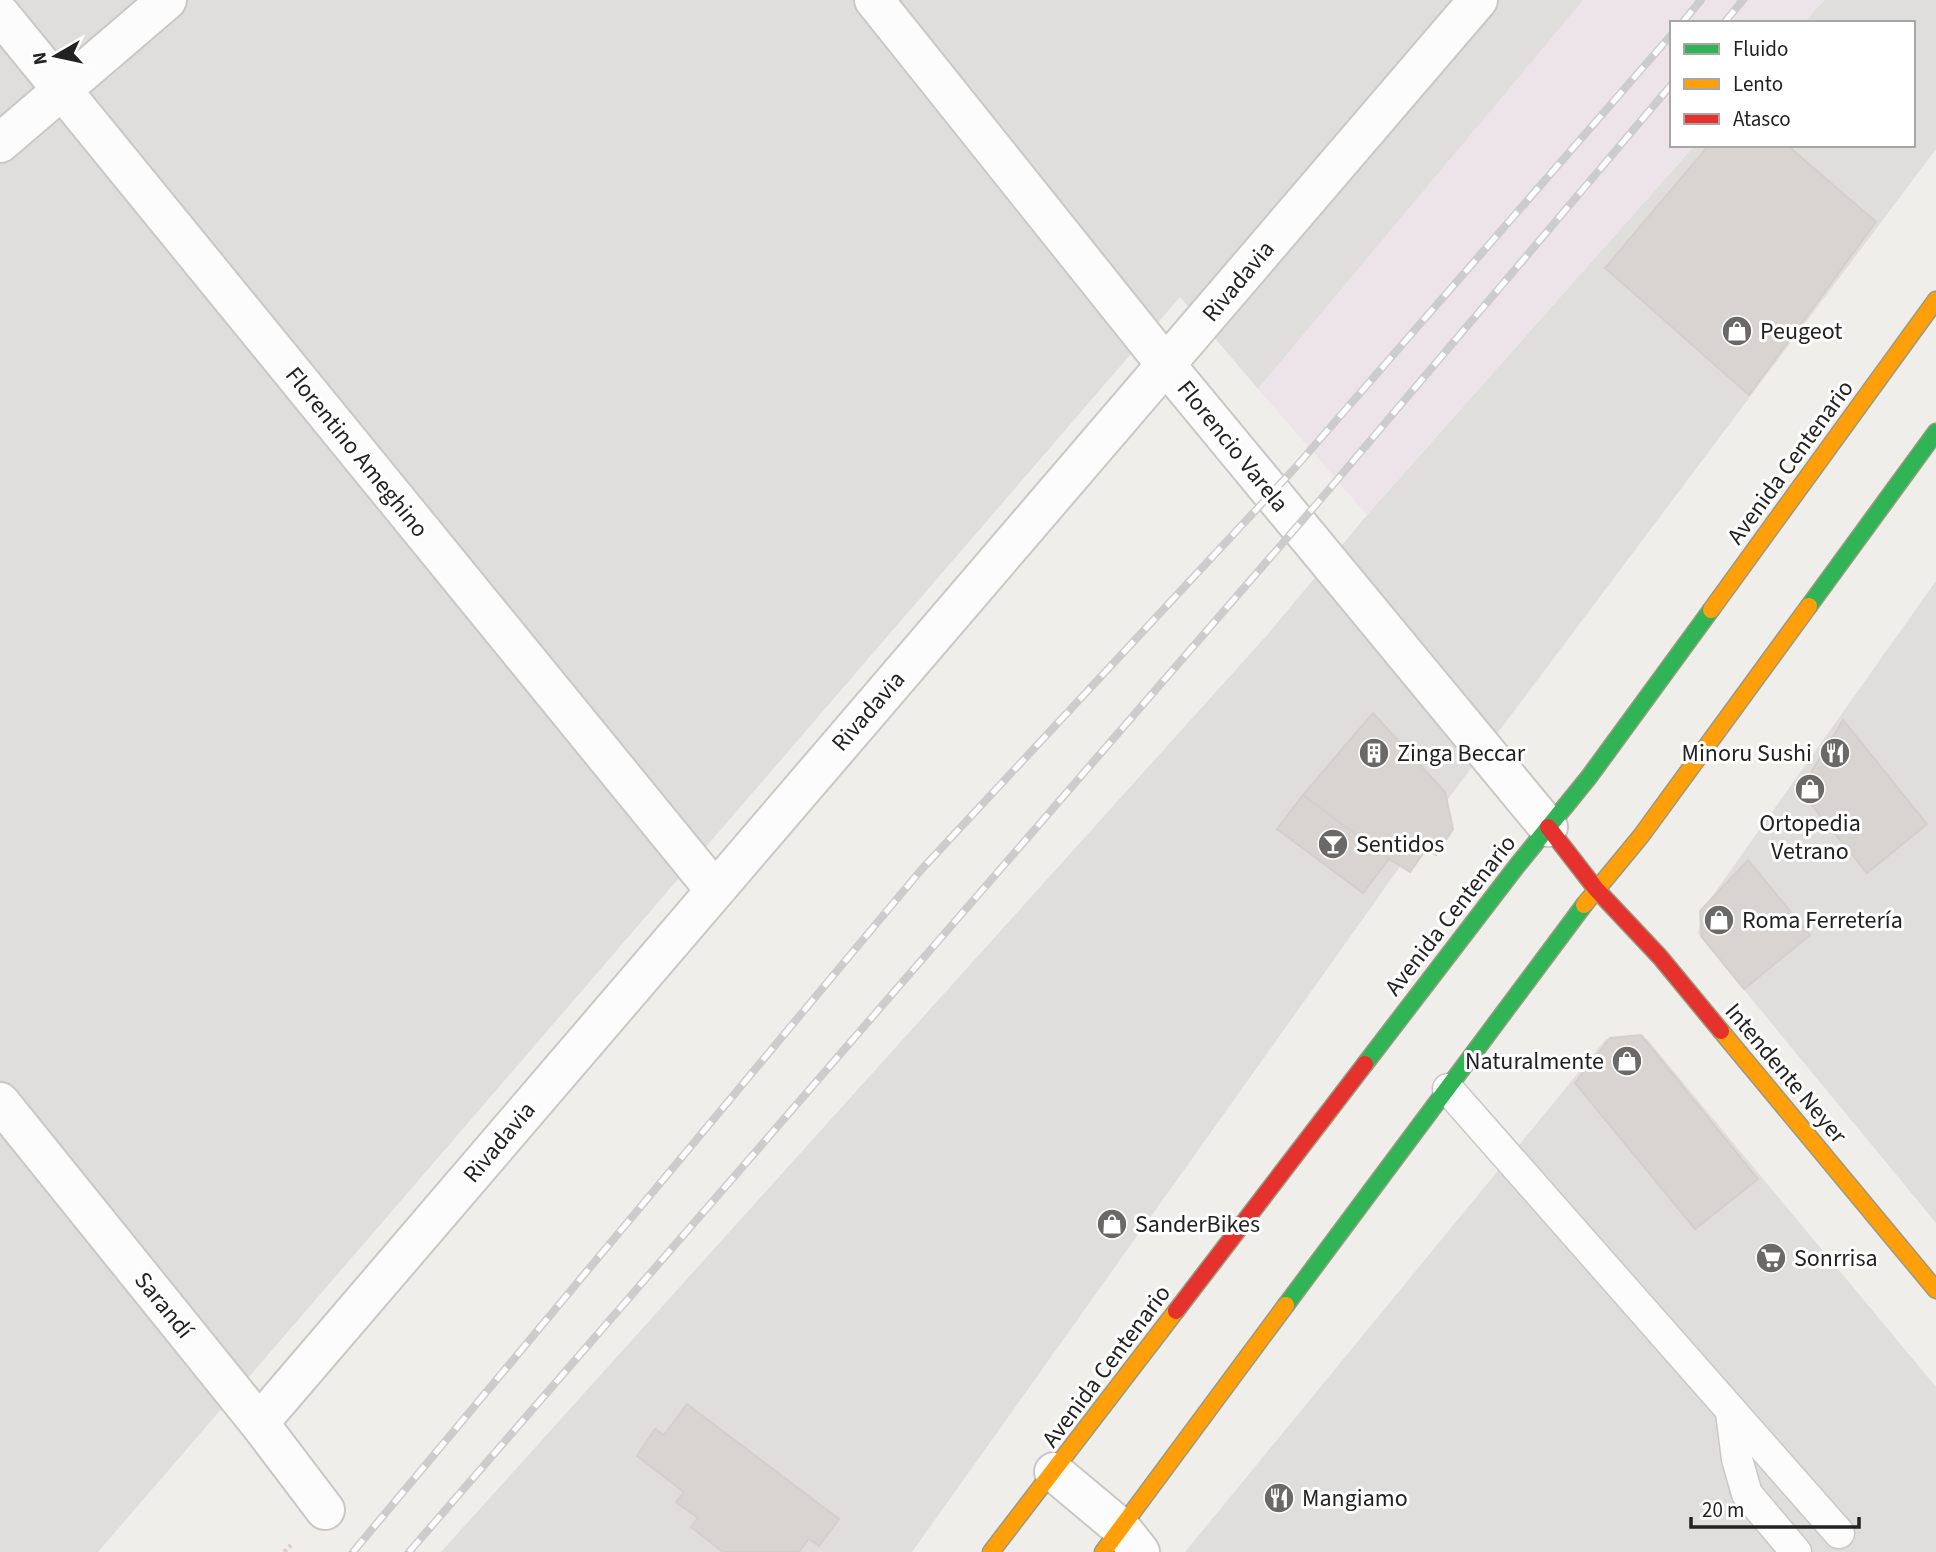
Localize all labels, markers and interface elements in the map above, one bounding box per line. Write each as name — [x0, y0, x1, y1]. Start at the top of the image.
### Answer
north arrow — [21, 21, 91, 91]
legend — [1670, 21, 1915, 147]
text: Fluido — [1733, 34, 1788, 64]
text: N — [26, 50, 55, 67]
text: Lento — [1733, 69, 1783, 99]
text: Atasco — [1733, 104, 1791, 134]
street label: Rivadavia — [1194, 233, 1283, 330]
shop icon: Peugeot — [1720, 314, 1754, 348]
place label: Peugeot — [1760, 314, 1842, 349]
street label: Florentino Ameghino — [277, 359, 437, 545]
street label: Florencio Varela — [1168, 373, 1297, 520]
street label: Avenida Centenario — [1719, 373, 1862, 552]
street label: Rivadavia — [823, 663, 913, 759]
building icon: Zinga Beccar — [1357, 736, 1391, 770]
place label: Zinga Beccar — [1397, 736, 1526, 771]
place label: Minoru Sushi — [1681, 736, 1812, 771]
restaurant icon: Minoru Sushi — [1818, 736, 1852, 770]
shop icon: Ortopedia Vetrano — [1793, 772, 1827, 806]
place label: Ortopedia Vetrano — [1759, 806, 1861, 869]
bar icon: Sentidos — [1316, 827, 1350, 861]
place label: Sentidos — [1356, 827, 1444, 862]
street label: Avenida Centenario — [1376, 827, 1525, 1003]
shop icon: Roma Ferretería — [1702, 903, 1736, 937]
place label: Roma Ferretería — [1742, 903, 1903, 938]
street label: Intendente Neyer — [1716, 995, 1855, 1152]
place label: Naturalmente — [1465, 1044, 1604, 1079]
shop icon: Naturalmente — [1610, 1044, 1644, 1078]
street label: Rivadavia — [455, 1094, 544, 1191]
shop icon: SanderBikes — [1095, 1207, 1129, 1241]
place label: SanderBikes — [1135, 1207, 1260, 1242]
supermarket icon: Sonrrisa — [1754, 1241, 1788, 1275]
place label: Sonrrisa — [1794, 1241, 1878, 1276]
street label: Sarandí — [126, 1264, 202, 1347]
street label: Avenida Centenario — [1033, 1277, 1179, 1455]
restaurant icon: Mangiamo — [1262, 1481, 1296, 1515]
place label: Mangiamo — [1302, 1481, 1408, 1516]
scale bar — [1691, 1486, 1859, 1530]
text: 20 m — [1702, 1495, 1744, 1525]

